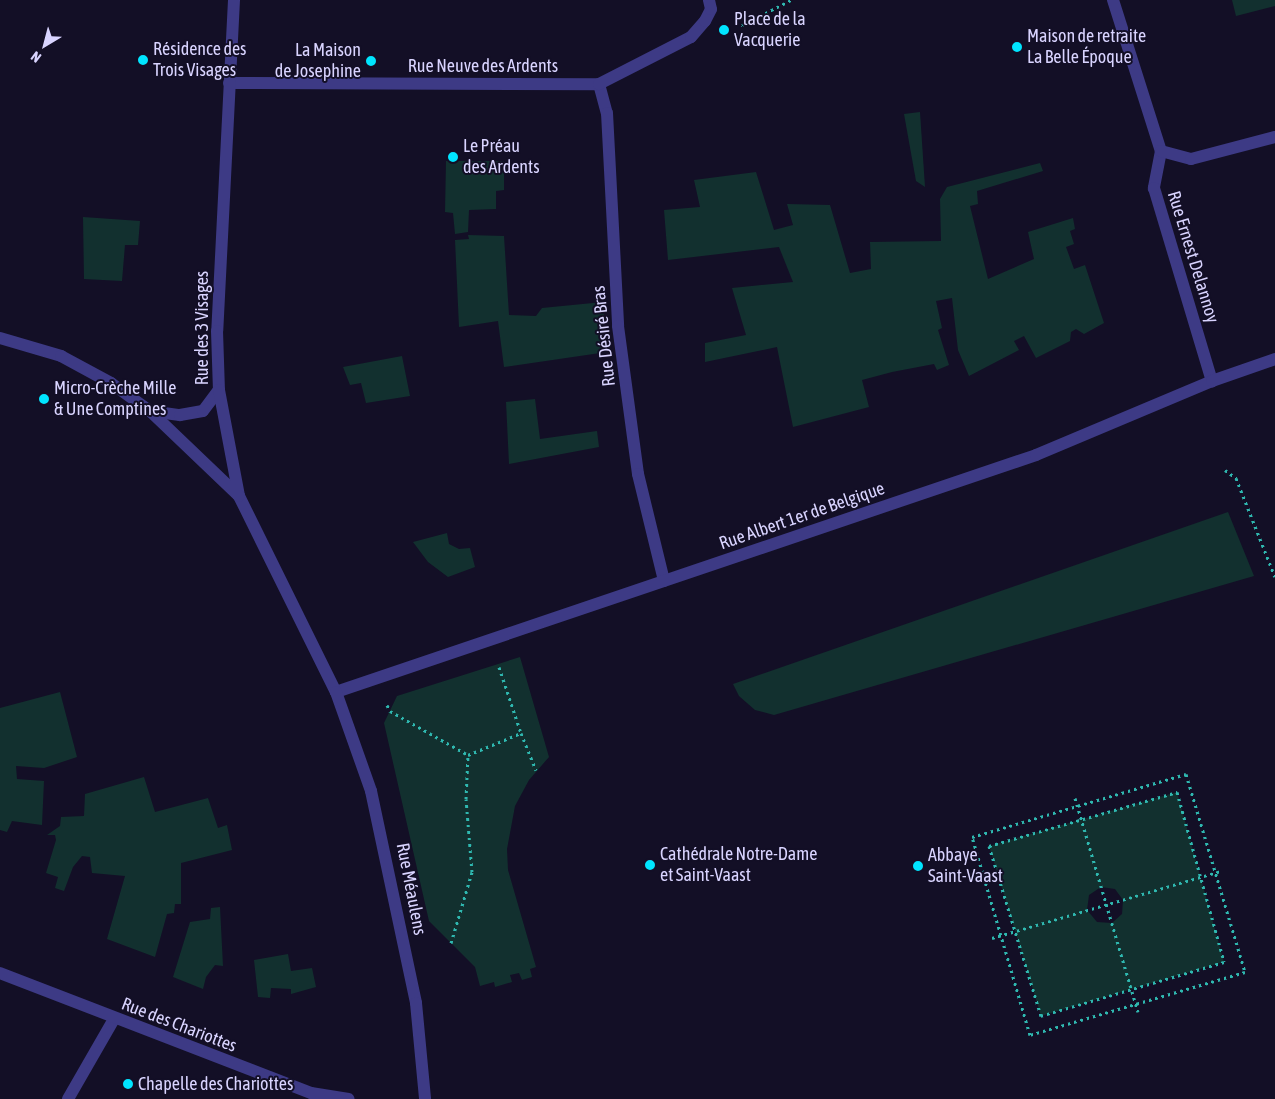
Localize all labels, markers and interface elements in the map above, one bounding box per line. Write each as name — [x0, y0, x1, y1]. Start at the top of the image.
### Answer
place label: Place de la Vacquerie — [734, 9, 806, 52]
north arrow — [20, 20, 70, 70]
marker: Place de la Vacquerie — [718, 24, 730, 36]
place label: Maison de retraite La Belle Époque — [1027, 26, 1146, 68]
place label: Résidence des Trois Visages — [153, 39, 246, 82]
place label: La Maison de Josephine — [275, 40, 361, 82]
marker: Maison de retraite La Belle Époque — [1011, 41, 1023, 53]
text: N — [28, 48, 44, 66]
marker: Résidence des Trois Visages — [137, 54, 149, 66]
marker: La Maison de Josephine — [365, 55, 377, 67]
street label: Rue Neuve des Ardents — [408, 55, 558, 77]
place label: Le Préau des Ardents — [463, 136, 540, 178]
marker: Le Préau des Ardents — [447, 151, 459, 163]
street label: Rue Ernest Delannoy — [1163, 188, 1223, 326]
street label: Rue des 3 Visages — [191, 271, 213, 385]
street label: Rue Désiré Bras — [588, 285, 620, 387]
place label: Micro-Crèche Mille & Une Comptines — [54, 378, 176, 420]
marker: Micro-Crèche Mille & Une Comptines — [38, 393, 50, 405]
street label: Rue Albert 1er de Belgique — [716, 478, 888, 554]
street label: Rue Méaulens — [391, 841, 431, 937]
place label: Cathédrale Notre-Dame et Saint-Vaast — [660, 844, 817, 886]
place label: Abbaye Saint-Vaast — [928, 845, 1003, 888]
marker: Cathédrale Notre-Dame et Saint-Vaast — [644, 859, 656, 871]
marker: Abbaye Saint-Vaast — [912, 860, 924, 872]
street label: Rue des Chariottes — [118, 993, 240, 1057]
place label: Chapelle des Chariottes — [138, 1073, 293, 1095]
marker: Chapelle des Chariottes — [122, 1078, 134, 1090]

